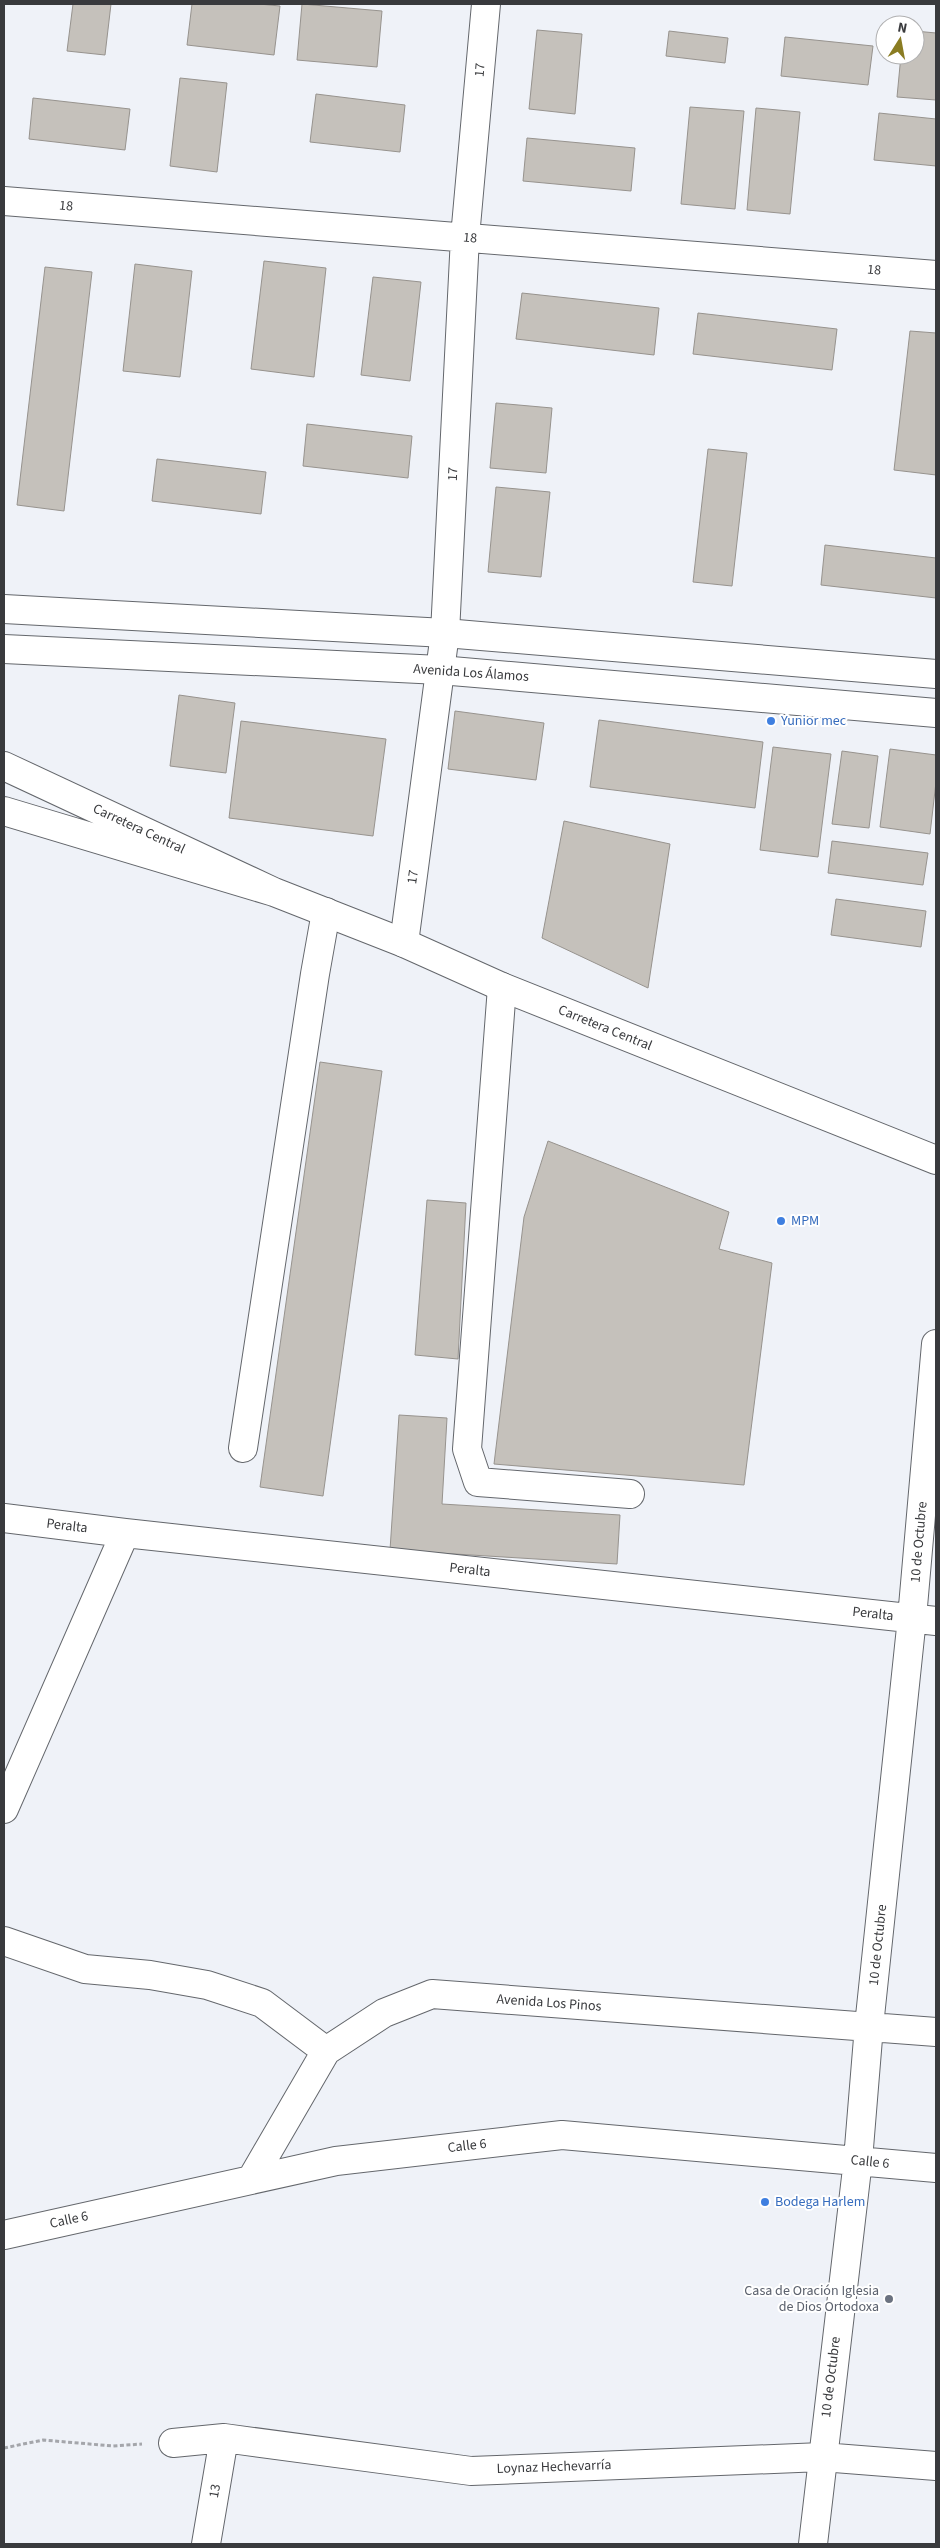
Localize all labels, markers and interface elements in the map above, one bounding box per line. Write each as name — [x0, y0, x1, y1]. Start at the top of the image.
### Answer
north arrow — [875, 15, 925, 65]
text: N — [896, 18, 909, 39]
street label: 17 — [469, 62, 491, 78]
street label: 18 — [58, 195, 74, 217]
street label: 18 — [462, 227, 478, 249]
street label: 18 — [866, 259, 882, 281]
street label: 17 — [443, 466, 463, 481]
street label: Avenida Los Álamos — [413, 659, 530, 687]
place label: Yunior mec — [780, 711, 847, 731]
marker: Yunior mec — [765, 715, 777, 727]
street label: Carretera Central — [90, 799, 189, 859]
street label: 17 — [402, 869, 424, 885]
street label: Carretera Central — [555, 1000, 655, 1056]
place label: MPM — [791, 1211, 819, 1231]
marker: MPM — [775, 1215, 787, 1227]
street label: 10 de Octubre — [905, 1500, 933, 1583]
street label: Peralta — [45, 1514, 89, 1538]
street label: Peralta — [448, 1558, 492, 1582]
street label: Peralta — [851, 1602, 895, 1626]
street label: 10 de Octubre — [864, 1903, 892, 1987]
street label: Avenida Los Pinos — [496, 1989, 602, 2017]
street label: Calle 6 — [446, 2134, 488, 2158]
street label: Calle 6 — [850, 2150, 890, 2174]
place label: Bodega Harlem — [775, 2192, 865, 2212]
marker: Bodega Harlem — [759, 2196, 771, 2208]
street label: Calle 6 — [48, 2206, 90, 2234]
place label: Casa de Oración Iglesia de Dios Ortodoxa — [744, 2281, 879, 2317]
marker: Casa de Oración Iglesia de Dios Ortodoxa — [883, 2293, 895, 2305]
street label: 10 de Octubre — [816, 2335, 846, 2419]
street label: Loynaz Hechevarría — [496, 2455, 612, 2479]
street label: 13 — [204, 2482, 226, 2500]

